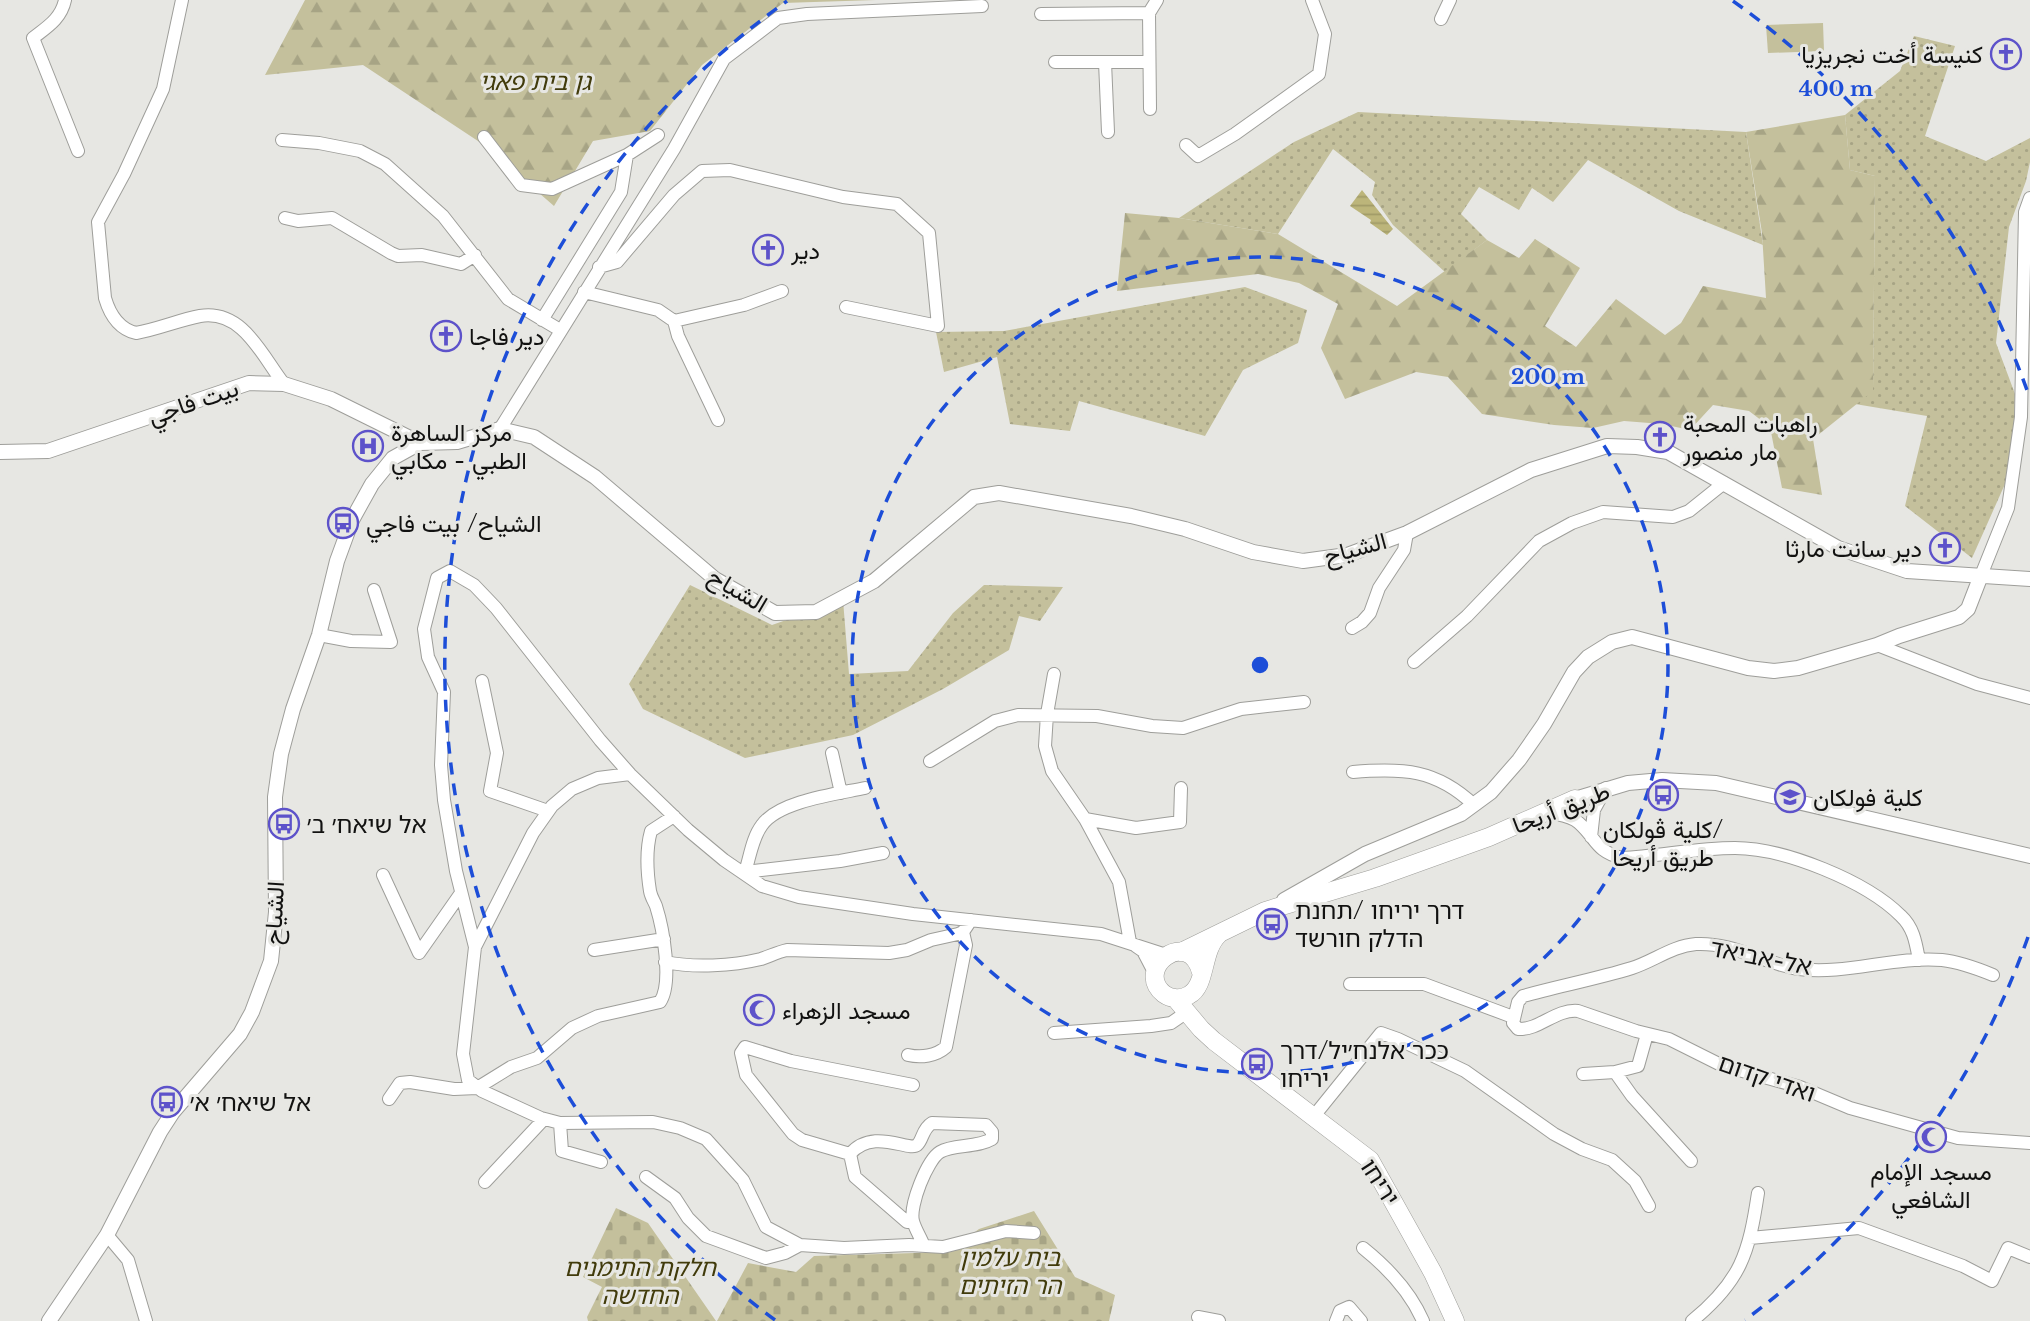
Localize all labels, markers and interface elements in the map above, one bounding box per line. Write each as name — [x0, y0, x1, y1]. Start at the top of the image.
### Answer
church icon: كنيسة أخت نجريزيا — [1989, 37, 2023, 71]
place label: كنيسة أخت نجريزيا — [1801, 40, 1983, 70]
park label: גן בית פאגי — [479, 67, 593, 96]
text: 400 m — [1799, 76, 1873, 102]
church icon: دير — [751, 233, 785, 267]
place label: دير — [790, 236, 820, 266]
church icon: دير فاجا — [429, 319, 463, 353]
place label: دير فاجا — [469, 322, 545, 352]
text: 200 m — [1511, 364, 1585, 390]
street label: بيت فاجي — [144, 373, 244, 436]
place label: راهبات المحبة مار منصور — [1682, 409, 1818, 467]
place label: مركز الساهرة الطبي - مكابي — [391, 418, 527, 480]
church icon: راهبات المحبة مار منصور — [1643, 420, 1677, 454]
hospital icon: مركز الساهرة الطبي - مكابي — [351, 429, 385, 463]
bus stop icon: الشياح/ بيت فاجي — [326, 506, 360, 540]
place label: الشياح/ بيت فاجي — [366, 509, 542, 543]
street label: الشياح — [1320, 526, 1390, 572]
church icon: دير سانت مارثا — [1928, 531, 1962, 565]
place label: دير سانت مارثا — [1785, 534, 1922, 564]
street label: الشياح — [702, 561, 773, 621]
centre of rings — [1248, 653, 1272, 677]
street label: طريق أريحا — [1508, 776, 1614, 841]
bus stop icon: كلية ڤولكان/ طريق أريحا — [1646, 778, 1680, 812]
school or university icon: كلية فولكان — [1773, 780, 1807, 814]
place label: كلية فولكان — [1813, 783, 1923, 813]
bus stop icon: אל שיאח׳ ב׳ — [267, 807, 301, 841]
place label: אל שיאח׳ ב׳ — [307, 810, 427, 839]
place label: كلية ڤولكان/ طريق أريحا — [1603, 815, 1723, 873]
street label: الشياح — [258, 880, 292, 946]
place label: דרך יריחו /תחנת הדלק חורשד — [1295, 896, 1464, 953]
bus stop icon: דרך יריחו /תחנת הדלק חורשד — [1255, 907, 1289, 941]
street label: אל-אביאד — [1708, 933, 1814, 981]
mosque icon: مسجد الزهراء — [742, 993, 776, 1027]
place label: مسجد الزهراء — [782, 996, 911, 1026]
place label: ככר אלנח׳יל/דרך יריחו — [1280, 1036, 1449, 1093]
bus stop icon: ככר אלנח׳יל/דרך יריחו — [1240, 1047, 1274, 1081]
street label: ואדי קדום — [1715, 1048, 1819, 1108]
bus stop icon: אל שיאח׳ א׳ — [150, 1085, 184, 1119]
place label: אל שיאח׳ א׳ — [190, 1088, 311, 1117]
mosque icon: مسجد الإمام الشافعي — [1914, 1120, 1948, 1154]
street label: יריחו — [1354, 1153, 1406, 1211]
place label: مسجد الإمام الشافعي — [1870, 1157, 1992, 1219]
park label: בית עלמין הר הזיתים — [959, 1243, 1063, 1300]
park label: חלקת התימנים החדשה — [564, 1253, 718, 1310]

